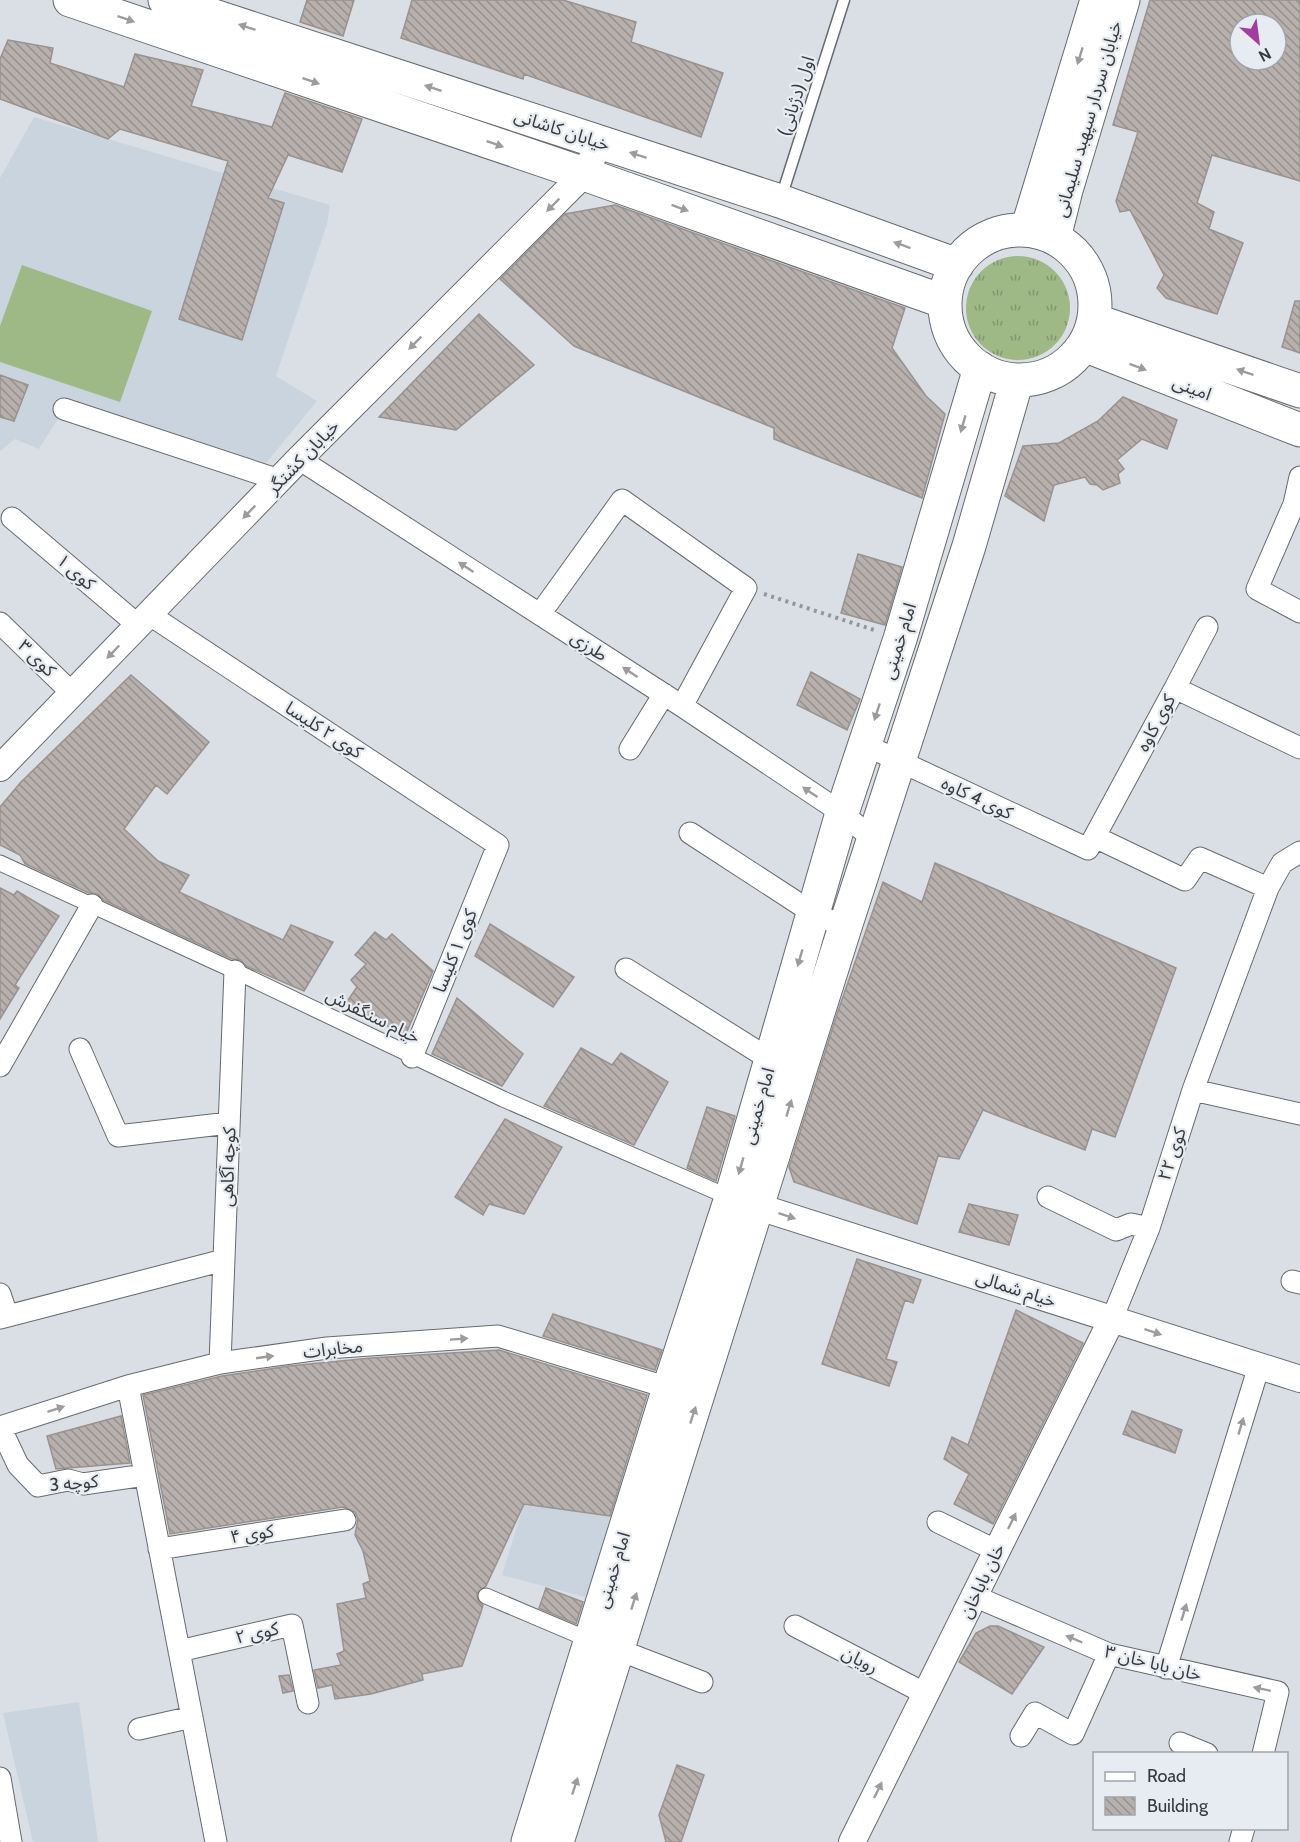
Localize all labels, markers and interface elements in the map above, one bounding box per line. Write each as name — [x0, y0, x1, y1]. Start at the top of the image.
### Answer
north arrow — [1228, 12, 1288, 72]
one-way arrow — [117, 14, 135, 24]
street label: خیابان سردار سپهبد سلیمانی — [1049, 18, 1127, 220]
one-way arrow — [238, 22, 256, 31]
text: N — [1255, 44, 1274, 66]
one-way arrow — [1075, 47, 1084, 65]
street label: اول (دژبانی) — [773, 53, 819, 139]
one-way arrow — [302, 77, 320, 87]
one-way arrow — [424, 82, 442, 92]
street label: خیابان کاشانی — [511, 104, 613, 156]
one-way arrow — [486, 139, 504, 149]
one-way arrow — [629, 150, 647, 159]
one-way arrow — [545, 198, 560, 212]
one-way arrow — [671, 203, 689, 213]
one-way arrow — [893, 240, 911, 250]
one-way arrow — [408, 336, 422, 351]
one-way arrow — [1129, 362, 1147, 372]
one-way arrow — [1236, 366, 1254, 376]
street label: امینی — [1169, 371, 1215, 405]
street label: خیابان کشتگر — [261, 415, 344, 499]
one-way arrow — [958, 415, 967, 433]
one-way arrow — [242, 504, 256, 518]
street label: کوی ۱ — [52, 549, 100, 595]
one-way arrow — [457, 561, 474, 572]
street label: امام خمینی — [877, 600, 924, 683]
street label: طرزی — [566, 626, 612, 666]
street label: کوی ۳ — [14, 635, 61, 682]
one-way arrow — [107, 645, 121, 659]
one-way arrow — [622, 667, 638, 678]
street label: کوی کاوه — [1132, 690, 1180, 755]
street label: کوی ۲ کلیسا — [281, 697, 367, 764]
one-way arrow — [871, 703, 881, 721]
street label: کوی 4 کاوه — [938, 772, 1017, 824]
one-way arrow — [801, 786, 818, 797]
street label: کوی ۱ کلیسا — [428, 906, 482, 996]
one-way arrow — [795, 949, 804, 967]
street label: خیام سنگفرش — [321, 984, 424, 1051]
street label: امام خمینی — [737, 1065, 782, 1148]
one-way arrow — [785, 1099, 794, 1117]
street label: کوی ۲۲ — [1153, 1124, 1191, 1183]
street label: کوچه آگاهی — [216, 1126, 240, 1207]
one-way arrow — [736, 1157, 745, 1175]
one-way arrow — [778, 1212, 796, 1221]
street label: خیام شمالی — [972, 1266, 1059, 1315]
one-way arrow — [1144, 1328, 1162, 1337]
one-way arrow — [449, 1334, 468, 1344]
street label: مخابرات — [302, 1335, 364, 1363]
one-way arrow — [255, 1352, 274, 1361]
one-way arrow — [47, 1404, 65, 1413]
one-way arrow — [689, 1406, 698, 1424]
one-way arrow — [1237, 1417, 1246, 1435]
street label: کوچه 3 — [49, 1470, 100, 1496]
one-way arrow — [1007, 1512, 1017, 1529]
street label: کوی ۴ — [229, 1520, 276, 1548]
street label: امام خمینی — [591, 1529, 638, 1612]
street label: خان باباخان — [954, 1540, 1010, 1622]
one-way arrow — [630, 1592, 639, 1610]
one-way arrow — [1179, 1603, 1189, 1621]
street label: کوی ۲ — [233, 1617, 281, 1649]
one-way arrow — [1065, 1634, 1083, 1644]
street label: خان بابا خان ۳ — [1102, 1640, 1204, 1686]
street label: رویان — [838, 1641, 882, 1679]
one-way arrow — [1253, 1684, 1272, 1693]
legend — [1093, 1752, 1288, 1830]
text: Road — [1147, 1765, 1186, 1787]
one-way arrow — [570, 1777, 580, 1795]
one-way arrow — [874, 1781, 883, 1798]
text: Building — [1147, 1795, 1209, 1817]

